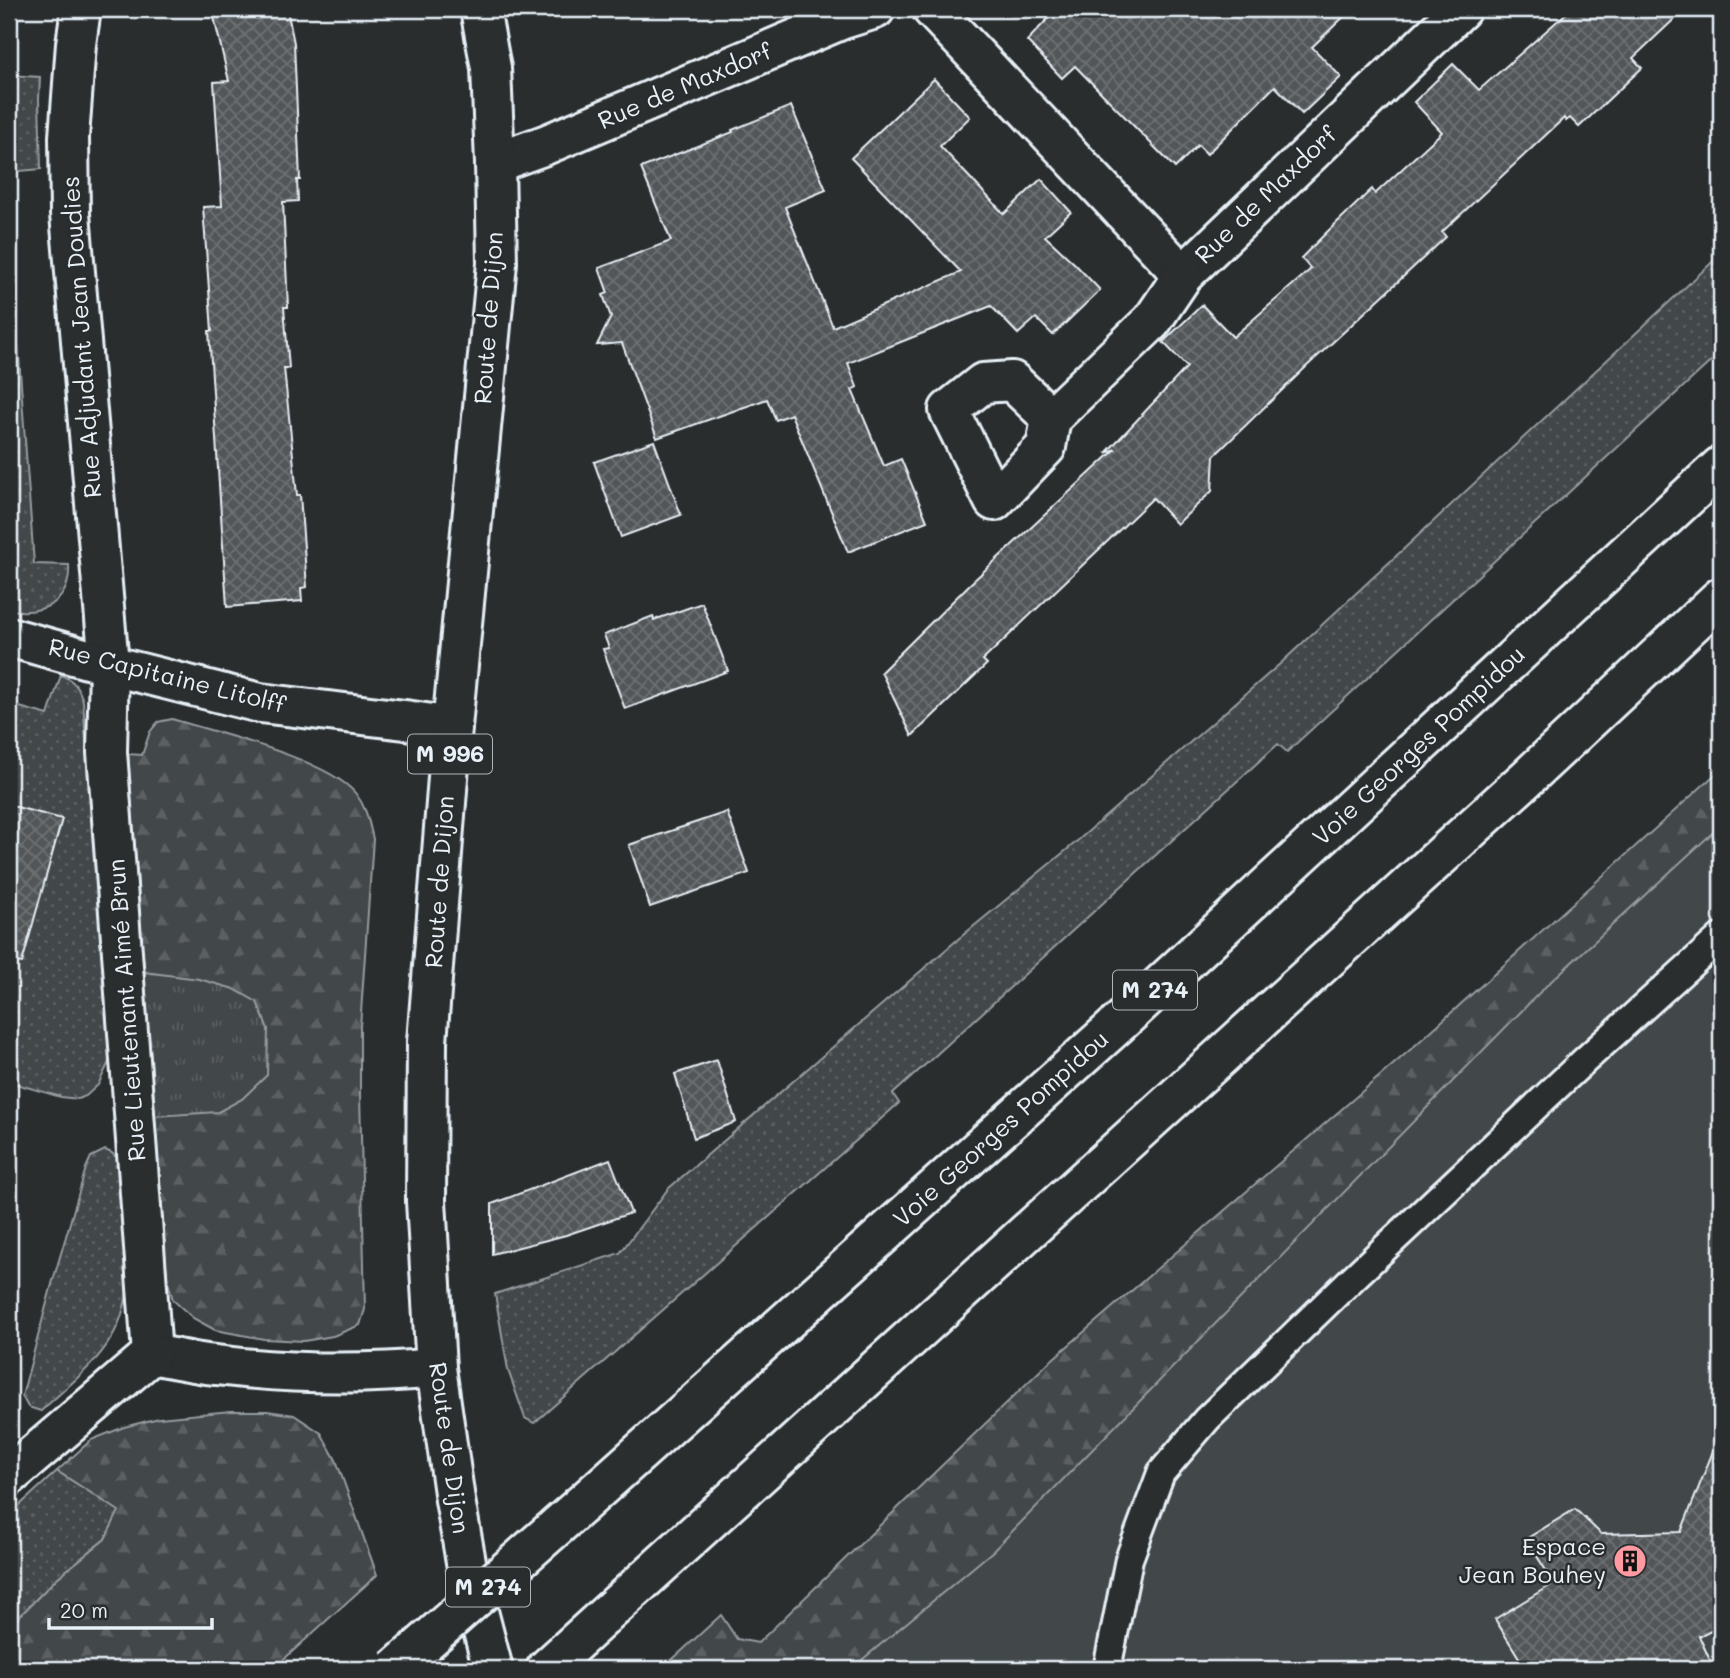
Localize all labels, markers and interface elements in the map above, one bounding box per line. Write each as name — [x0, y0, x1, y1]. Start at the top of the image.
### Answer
street label: Rue de Maxdorf — [593, 34, 777, 135]
street label: Rue de Maxdorf — [1187, 118, 1343, 270]
street label: Rue Adjudant Jean Doudies — [54, 175, 107, 499]
street label: Route de Dijon — [466, 231, 509, 405]
street label: Rue Capitaine Litolff — [46, 630, 290, 719]
street label: Voie Georges Pompidou — [1305, 638, 1531, 851]
road number: M 996 — [408, 734, 492, 774]
street label: Route de Dijon — [417, 795, 460, 969]
street label: Rue Lieutenant Aimé Brun — [99, 858, 152, 1162]
road number: M 274 — [1113, 970, 1197, 1009]
street label: Voie Georges Pompidou — [886, 1023, 1114, 1233]
street label: Route de Dijon — [423, 1360, 478, 1536]
place label: Espace Jean Bouhey — [1459, 1530, 1606, 1589]
building icon: Espace Jean Bouhey — [1611, 1542, 1649, 1580]
road number: M 274 — [446, 1568, 530, 1606]
scale bar — [49, 1587, 212, 1631]
text: 20 m — [60, 1596, 108, 1623]

